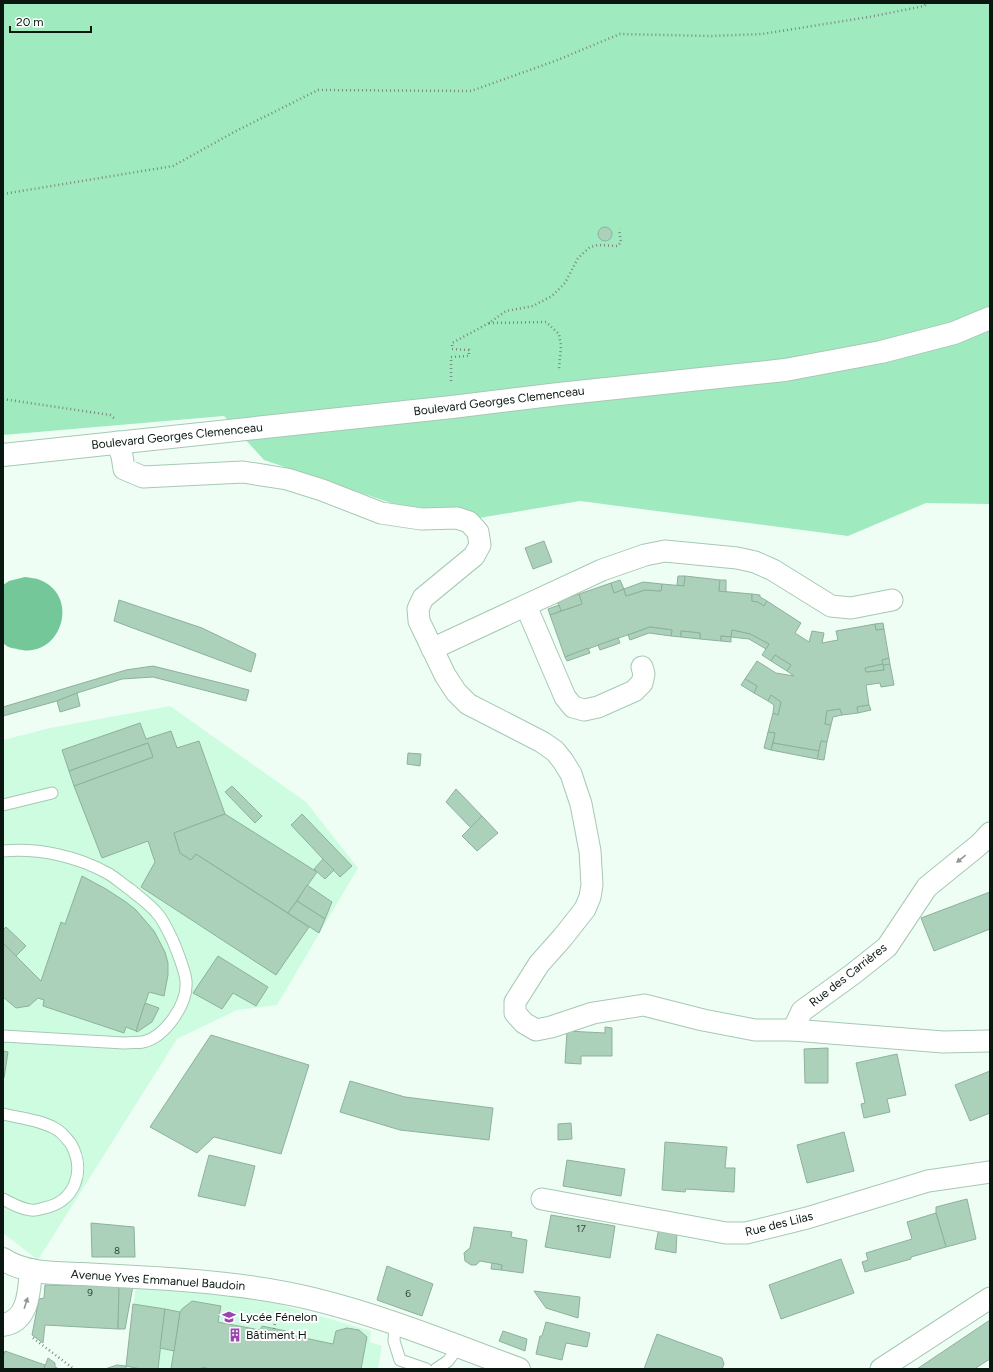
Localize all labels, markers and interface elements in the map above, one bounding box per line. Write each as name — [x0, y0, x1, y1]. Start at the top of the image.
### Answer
scale bar — [10, 8, 91, 34]
text: 20 m — [16, 15, 44, 29]
street label: Boulevard Georges Clemenceau — [413, 384, 585, 418]
street label: Boulevard Georges Clemenceau — [91, 420, 263, 452]
one-way arrow — [956, 855, 967, 863]
street label: Rue des Carrières — [807, 940, 890, 1010]
street label: Rue des Lilas — [744, 1209, 815, 1239]
house number: 17 — [576, 1222, 586, 1235]
house number: 8 — [114, 1244, 120, 1257]
street label: Avenue Yves Emmanuel Baudoin — [70, 1267, 246, 1293]
house number: 9 — [87, 1286, 93, 1299]
house number: 6 — [405, 1287, 411, 1300]
one-way arrow — [23, 1297, 29, 1309]
school or university icon: Lycée Fénelon — [221, 1309, 237, 1325]
place label: Lycée Fénelon — [240, 1310, 318, 1324]
building icon: Bâtiment H — [227, 1327, 243, 1343]
place label: Bâtiment H — [246, 1328, 307, 1342]

